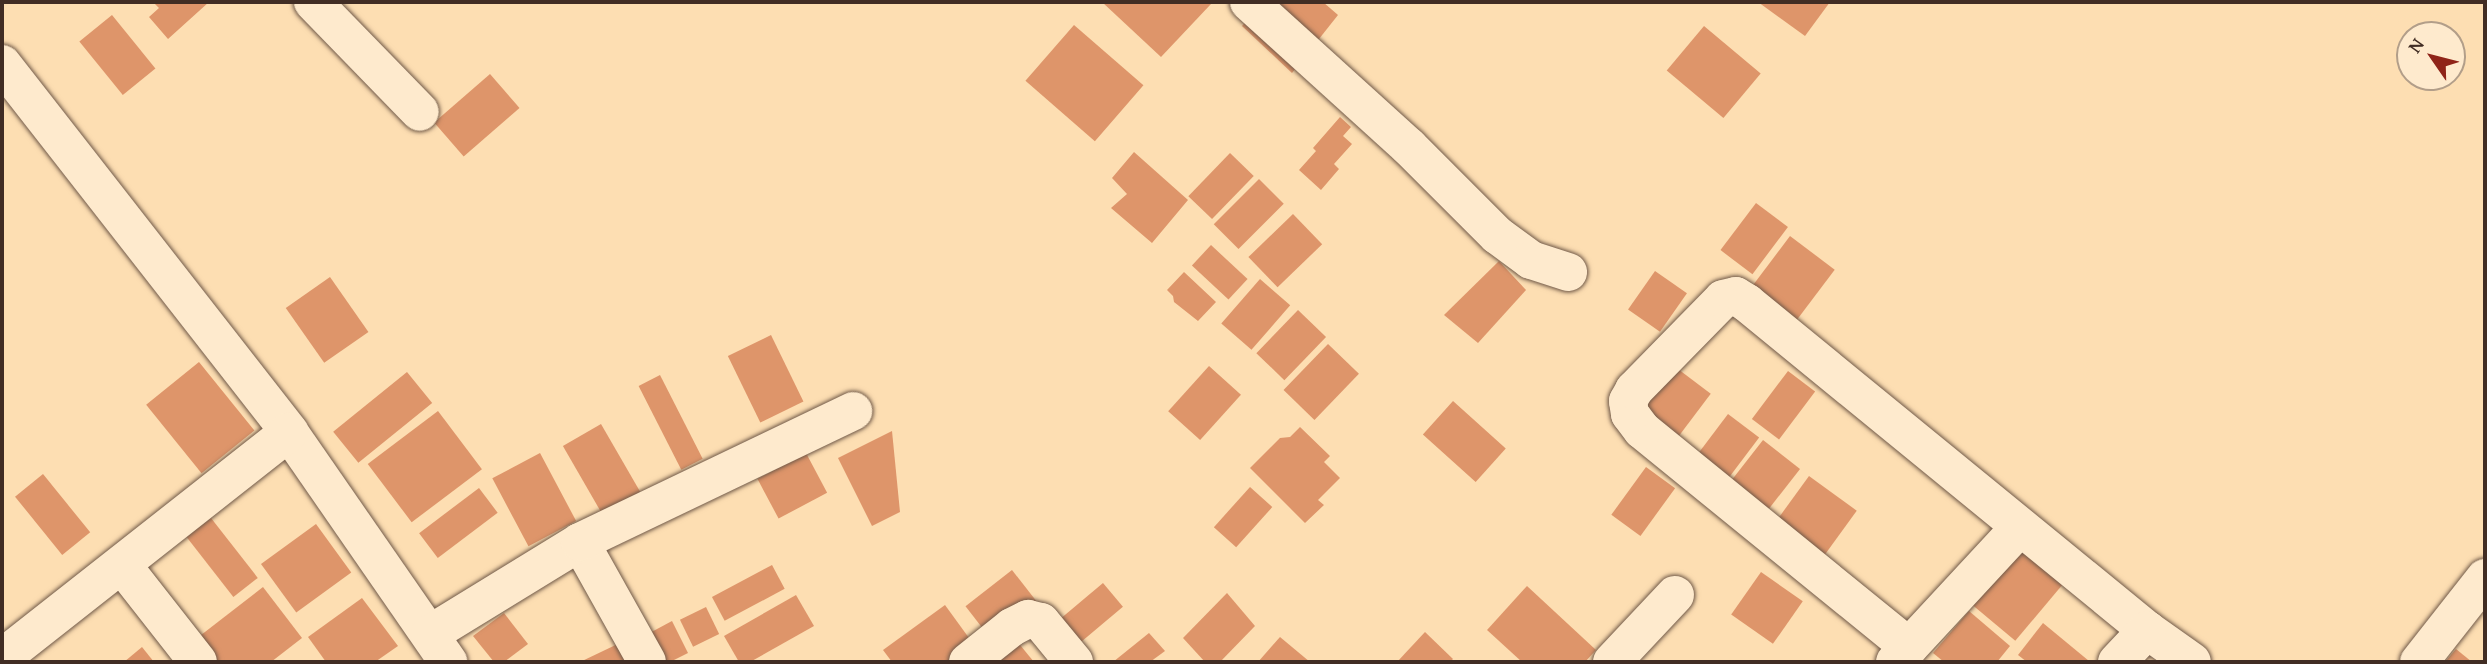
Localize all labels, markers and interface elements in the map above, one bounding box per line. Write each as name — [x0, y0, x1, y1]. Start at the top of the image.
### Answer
north arrow — [2396, 21, 2466, 91]
text: N — [2400, 32, 2431, 58]

